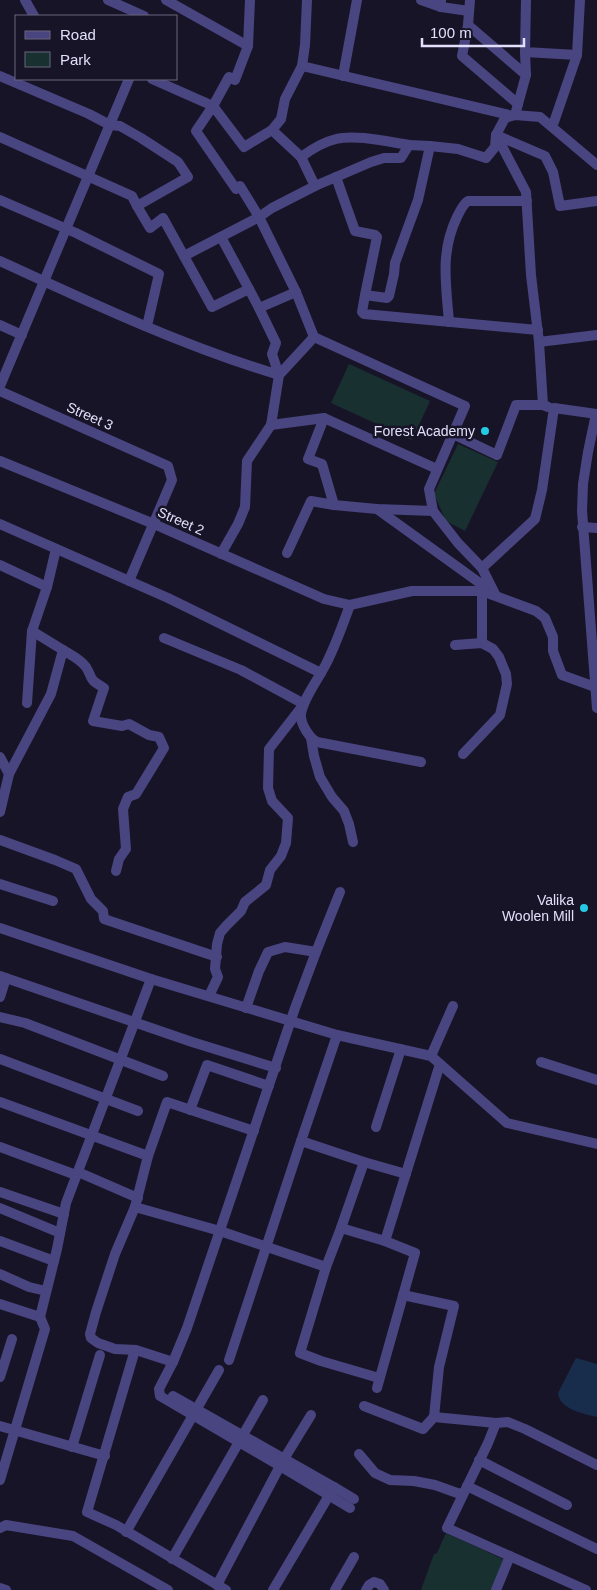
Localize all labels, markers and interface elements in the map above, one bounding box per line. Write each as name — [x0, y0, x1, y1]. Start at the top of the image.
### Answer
legend — [15, 15, 178, 80]
scale bar — [422, 15, 524, 47]
text: 100 m — [430, 24, 472, 41]
text: Road — [60, 26, 96, 43]
text: Park — [60, 51, 91, 68]
street label: Street 3 — [64, 399, 116, 433]
place label: Forest Academy — [374, 423, 475, 439]
marker: Forest Academy — [479, 425, 491, 437]
street label: Street 2 — [155, 504, 207, 538]
place label: Valika Woolen Mill — [502, 892, 574, 924]
marker: Valika Woolen Mill — [578, 902, 590, 914]

